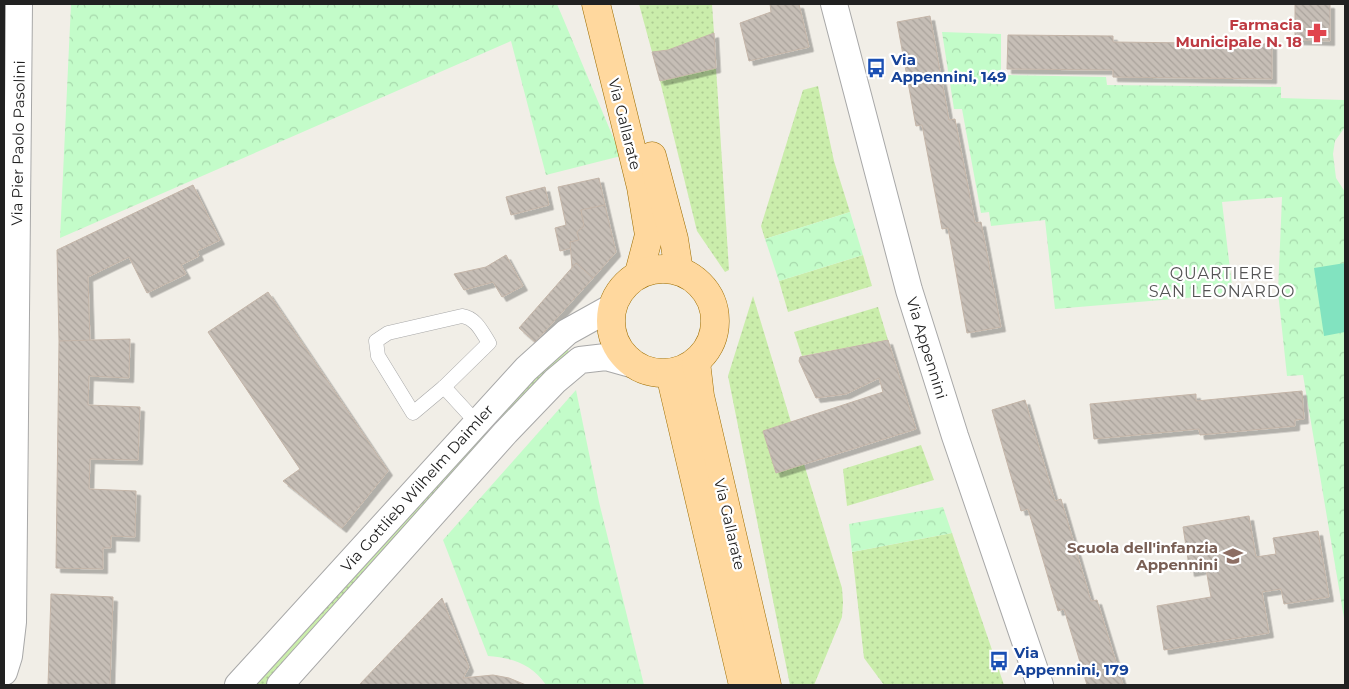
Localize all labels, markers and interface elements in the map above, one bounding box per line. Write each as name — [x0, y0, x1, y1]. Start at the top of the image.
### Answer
place label: Farmacia Municipale N. 18 — [1175, 15, 1302, 51]
pharmacy icon: Farmacia Municipale N. 18 — [1306, 22, 1328, 44]
place label: Via Appennini, 149 — [890, 50, 1007, 86]
bus stop icon: Via Appennini, 149 — [865, 57, 887, 79]
street label: Via Pier Paolo Pasolini — [7, 60, 29, 226]
street label: Via Gallarate — [604, 76, 646, 172]
district label: QUARTIERE SAN LEONARDO — [1149, 264, 1295, 301]
street label: Via Appennini — [902, 295, 952, 401]
street label: Via Gottlieb Wilhelm Daimler — [337, 400, 497, 576]
street label: Via Gallarate — [710, 476, 750, 572]
place label: Scuola dell'infanzia Appennini — [1067, 538, 1218, 574]
school or university icon: Scuola dell'infanzia Appennini — [1222, 545, 1244, 567]
place label: Via Appennini, 179 — [1013, 643, 1129, 679]
bus stop icon: Via Appennini, 179 — [988, 650, 1010, 672]

